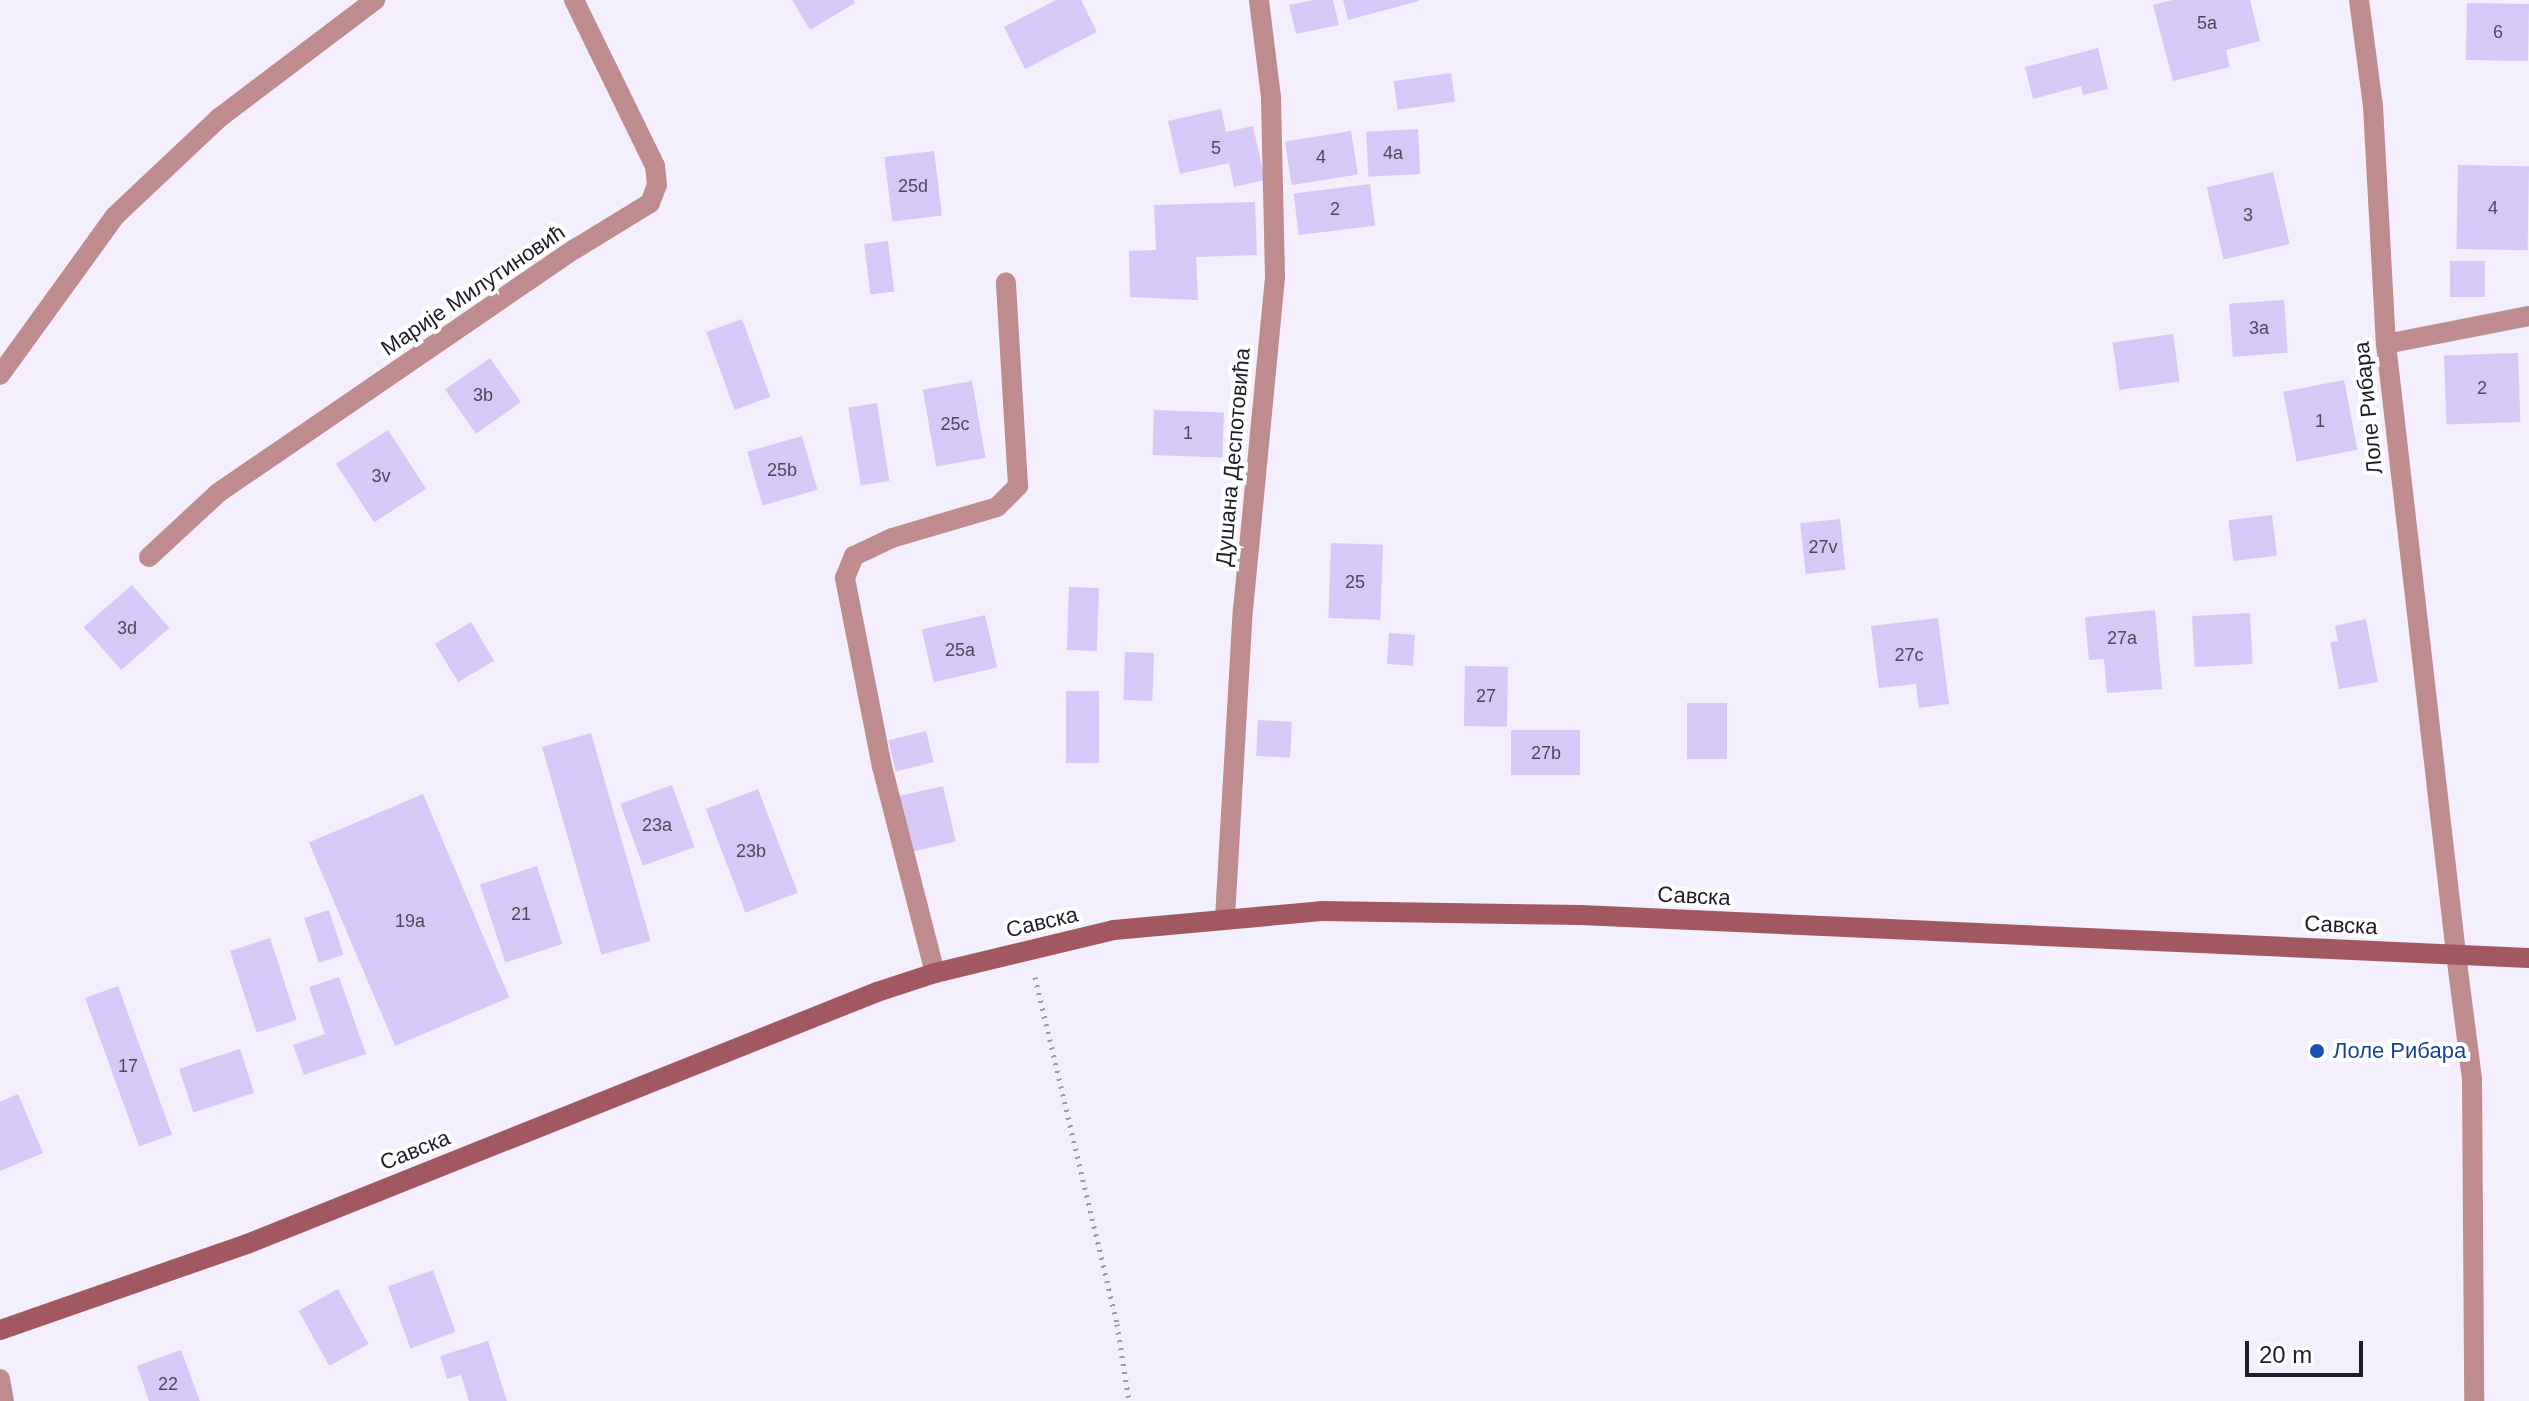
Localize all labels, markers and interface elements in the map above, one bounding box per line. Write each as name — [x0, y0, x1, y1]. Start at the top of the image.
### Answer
house number: 5a — [2197, 12, 2217, 34]
house number: 6 — [2493, 21, 2503, 43]
house number: 5 — [1211, 137, 1221, 159]
house number: 4a — [1383, 142, 1403, 164]
house number: 4 — [1316, 146, 1326, 168]
house number: 25d — [898, 175, 928, 197]
house number: 4 — [2488, 197, 2498, 219]
house number: 2 — [1330, 198, 1340, 220]
house number: 3 — [2243, 204, 2253, 226]
street label: Марије Милутиновић — [376, 219, 570, 361]
house number: 3a — [2249, 317, 2269, 339]
street label: Лоле Рибара — [2348, 340, 2388, 476]
street label: Душана Деспотовића — [1210, 347, 1256, 567]
house number: 2 — [2477, 377, 2487, 399]
house number: 3b — [473, 384, 493, 406]
house number: 1 — [2315, 410, 2325, 432]
house number: 25c — [940, 413, 970, 435]
house number: 1 — [1183, 422, 1193, 444]
house number: 25b — [767, 459, 797, 481]
house number: 3v — [371, 465, 391, 487]
house number: 27v — [1808, 536, 1838, 558]
house number: 25 — [1345, 571, 1365, 593]
house number: 3d — [117, 617, 137, 639]
house number: 27a — [2107, 627, 2137, 649]
house number: 25a — [945, 639, 975, 661]
house number: 27c — [1894, 644, 1924, 666]
house number: 27 — [1476, 685, 1496, 707]
house number: 27b — [1531, 742, 1561, 764]
house number: 23a — [642, 814, 672, 836]
house number: 23b — [736, 840, 766, 862]
street label: Савска — [1657, 881, 1731, 911]
street label: Савска — [1003, 901, 1081, 943]
house number: 21 — [511, 903, 531, 925]
house number: 19a — [395, 910, 425, 932]
street label: Савска — [2304, 910, 2378, 940]
place label: Лоле Рибара — [2333, 1038, 2466, 1064]
marker: Лоле Рибара — [2308, 1042, 2326, 1060]
house number: 17 — [118, 1055, 138, 1077]
street label: Савска — [376, 1124, 454, 1176]
scale bar — [2249, 1325, 2367, 1375]
text: 20 m — [2259, 1341, 2312, 1368]
house number: 22 — [158, 1373, 178, 1395]

